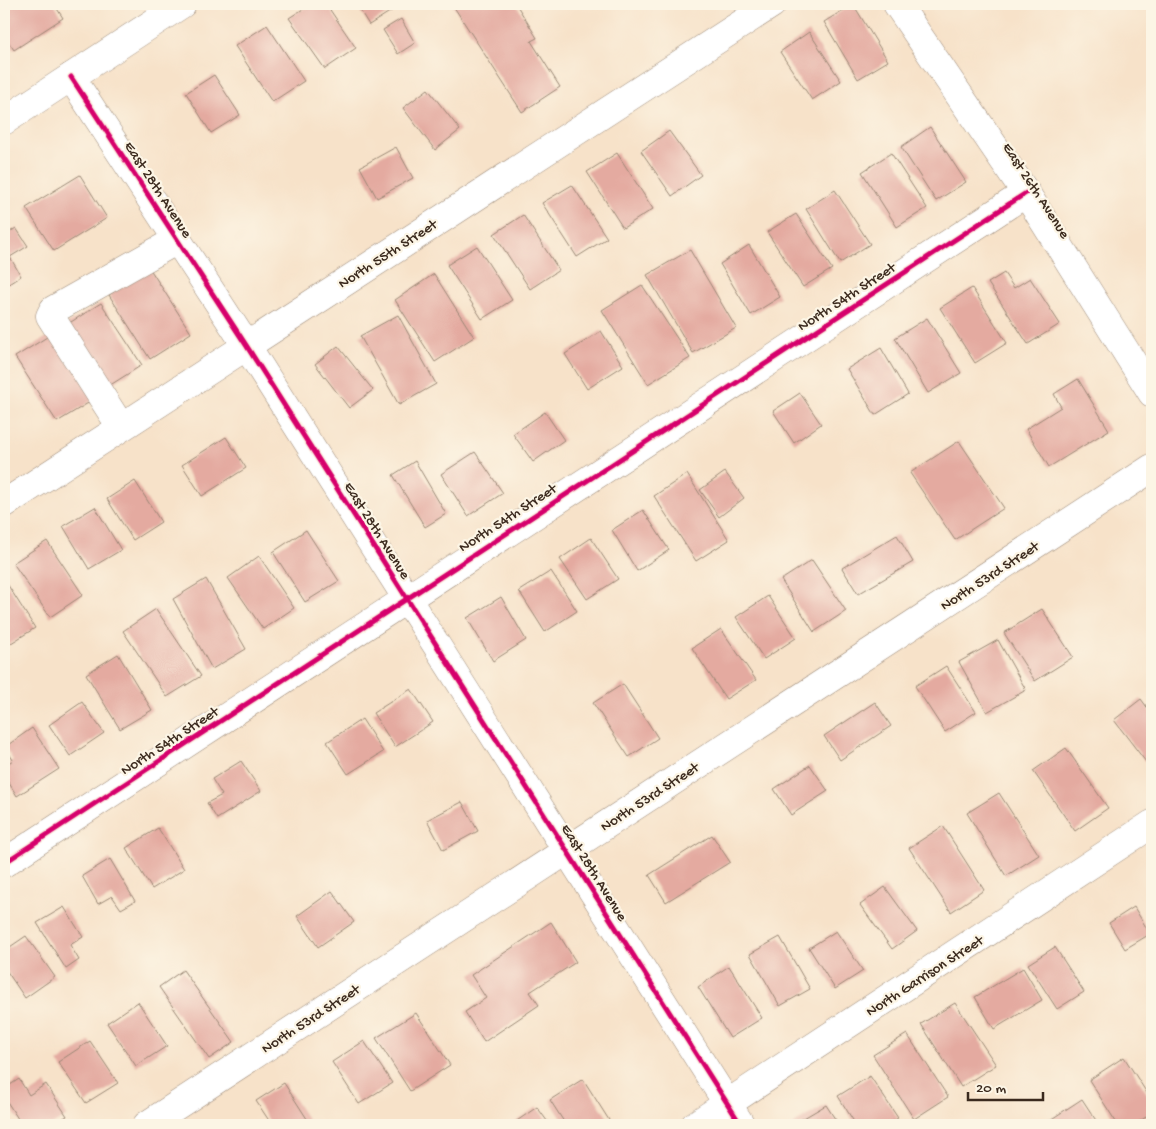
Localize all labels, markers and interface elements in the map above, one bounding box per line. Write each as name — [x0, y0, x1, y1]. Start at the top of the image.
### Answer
street label: East 28th Avenue — [119, 139, 195, 242]
street label: East 26th Avenue — [998, 140, 1073, 243]
street label: North 55th Street — [335, 215, 442, 293]
street label: North 54th Street — [795, 258, 901, 336]
street label: East 28th Avenue — [339, 479, 414, 583]
street label: North 54th Street — [456, 479, 562, 557]
street label: North 53rd Street — [937, 537, 1044, 615]
street label: North 54th Street — [118, 702, 224, 780]
street label: North 53rd Street — [597, 758, 704, 836]
street label: East 28th Avenue — [556, 821, 631, 925]
street label: North Garrison Street — [863, 931, 989, 1021]
street label: North 53rd Street — [258, 980, 365, 1058]
scale bar — [968, 1069, 1044, 1101]
text: 20 m — [976, 1080, 1006, 1098]

